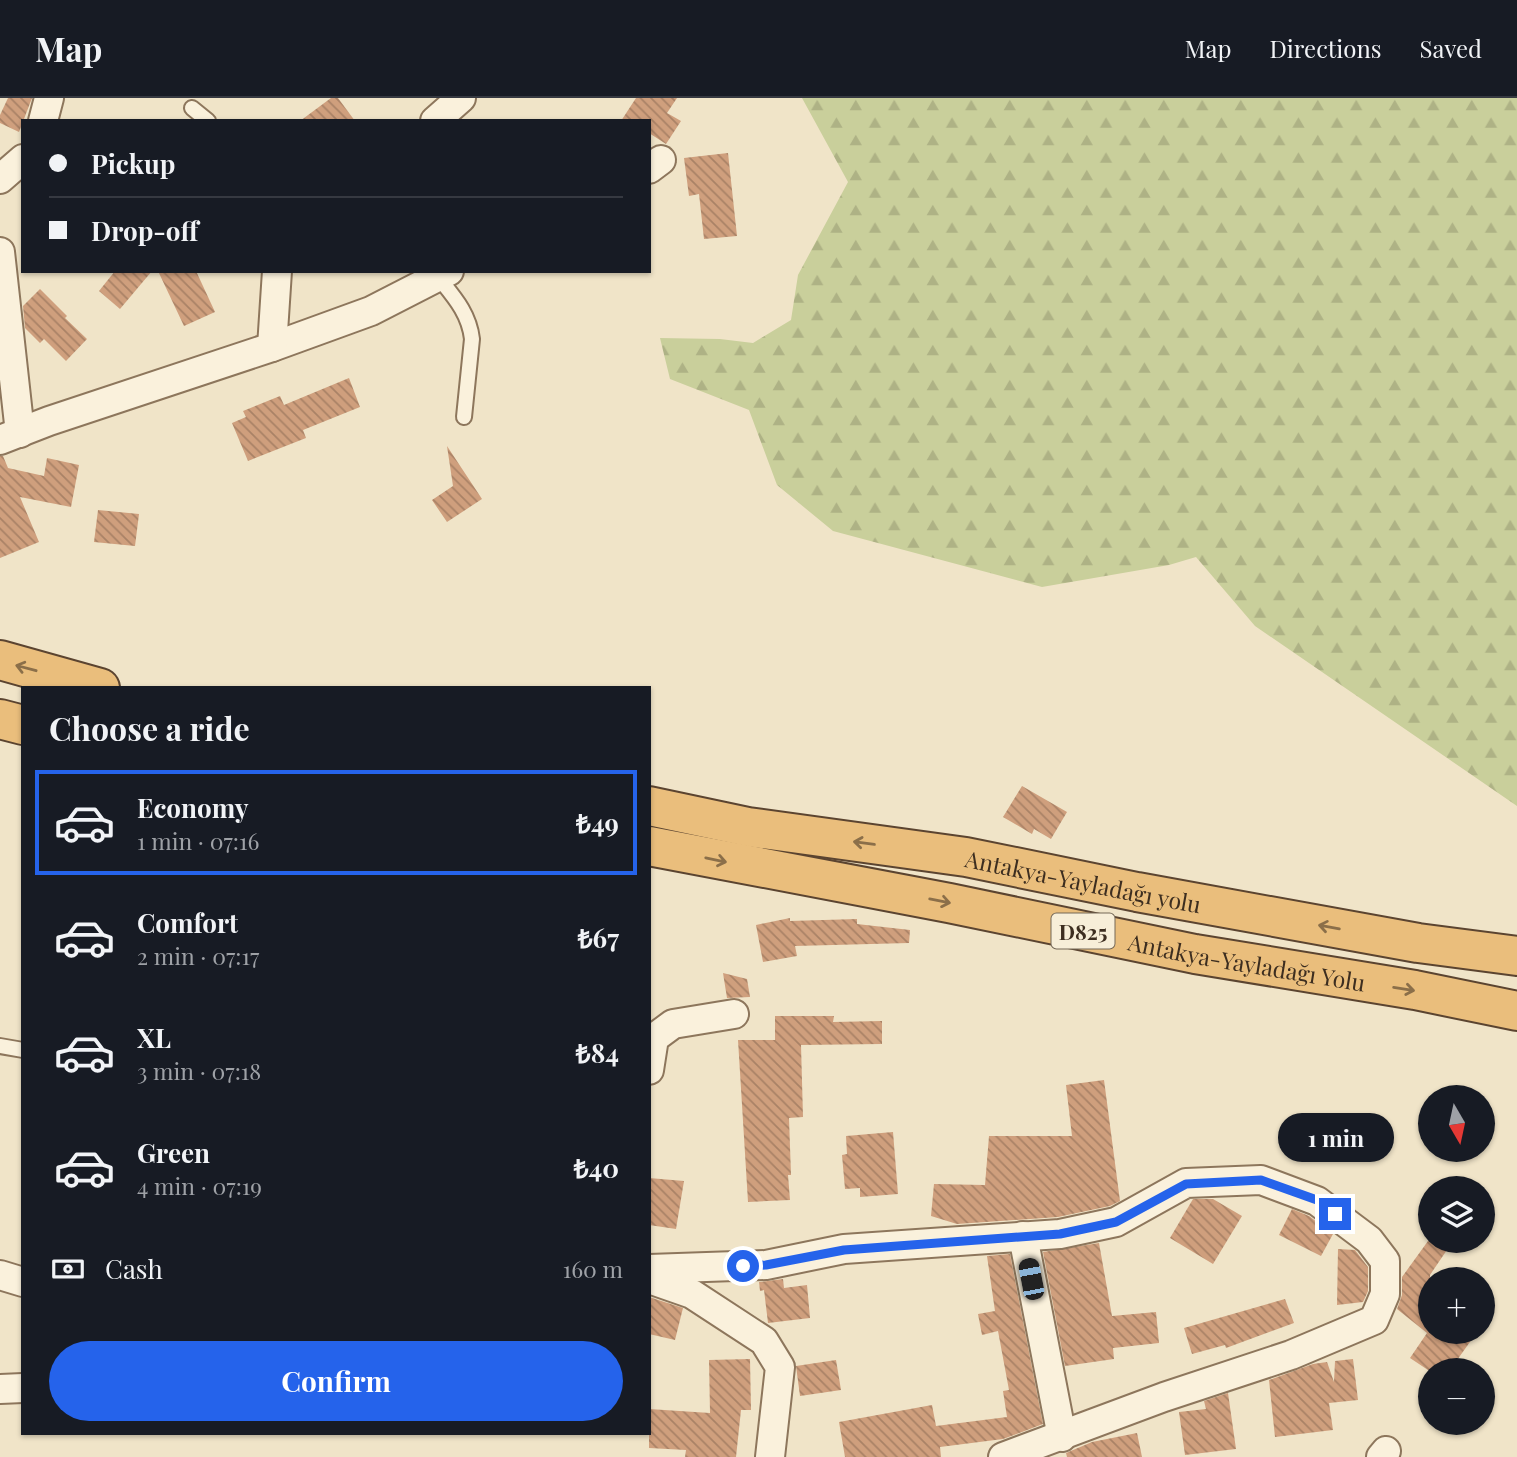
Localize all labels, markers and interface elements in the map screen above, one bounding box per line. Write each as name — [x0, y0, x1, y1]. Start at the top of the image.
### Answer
text: Map — [35, 26, 102, 70]
text: Map — [1185, 32, 1231, 64]
text: Directions — [1269, 32, 1382, 64]
text: Saved — [1420, 32, 1482, 64]
text: Pickup — [91, 146, 175, 181]
text: Drop-off — [91, 213, 198, 248]
one-way arrow — [16, 660, 38, 673]
text: Choose a ride — [49, 706, 250, 749]
text: Economy — [137, 790, 248, 825]
icon: car — [53, 791, 116, 854]
text: ₺49 — [576, 805, 619, 840]
text: 1 min · 07:16 — [137, 825, 259, 856]
one-way arrow — [853, 836, 876, 849]
street label: Antakya-Yayladağı yolu — [962, 842, 1204, 919]
one-way arrow — [704, 853, 727, 867]
one-way arrow — [928, 895, 951, 909]
text: Comfort — [137, 905, 238, 940]
icon: car — [53, 906, 116, 969]
road number: D825 — [1052, 914, 1114, 948]
text: ₺67 — [578, 920, 619, 955]
one-way arrow — [1318, 920, 1341, 933]
street label: Antakya-Yayladağı Yolu — [1125, 925, 1368, 997]
text: 2 min · 07:17 — [137, 940, 259, 971]
one-way arrow — [1392, 983, 1415, 996]
text: XL — [137, 1020, 171, 1055]
icon: car — [53, 1021, 116, 1084]
text: ₺84 — [576, 1035, 619, 1070]
text: 3 min · 07:18 — [137, 1055, 261, 1086]
north arrow — [1418, 1085, 1494, 1162]
map controls — [1418, 1085, 1495, 1435]
callout: 1 min — [1277, 1112, 1393, 1162]
text: 1 min — [1308, 1122, 1364, 1153]
text: Green — [137, 1135, 210, 1170]
icon: car — [53, 1136, 116, 1199]
text: ₺40 — [574, 1150, 619, 1185]
text: 4 min · 07:19 — [137, 1170, 262, 1201]
button: layers — [1418, 1176, 1495, 1253]
route end — [1319, 1198, 1351, 1230]
icon: cash — [49, 1250, 87, 1288]
route start — [727, 1250, 759, 1282]
text: Cash — [105, 1251, 163, 1286]
text: 160 m — [563, 1253, 623, 1284]
car — [1017, 1256, 1046, 1302]
button: + — [1418, 1267, 1495, 1344]
button: Confirm — [49, 1341, 623, 1421]
button: − — [1418, 1358, 1495, 1435]

